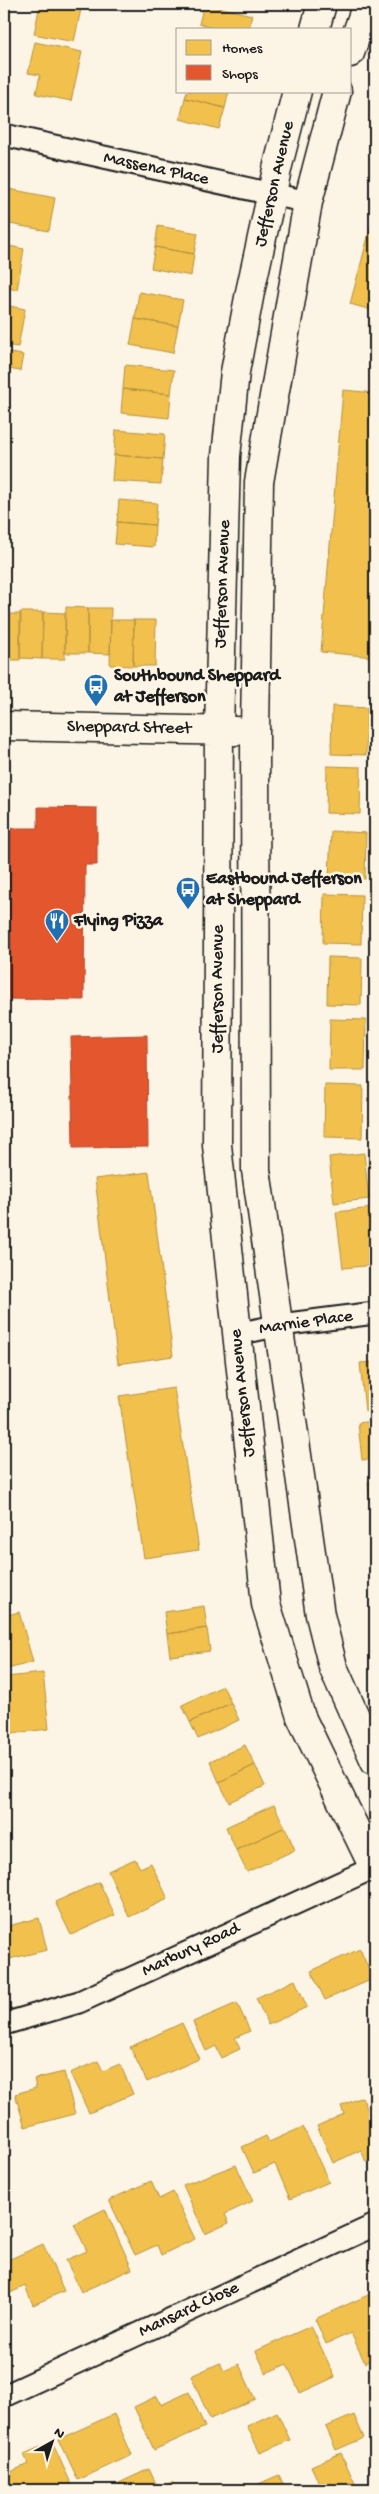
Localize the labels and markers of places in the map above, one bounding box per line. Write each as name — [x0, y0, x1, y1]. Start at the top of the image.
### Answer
place label: Southbound Sheppard at Jefferson — [113, 666, 282, 708]
bus stop icon: Southbound Sheppard at Jefferson — [83, 673, 109, 707]
place label: Eastbound Jefferson at Sheppard — [205, 869, 362, 911]
bus stop icon: Eastbound Jefferson at Sheppard — [175, 876, 201, 910]
restaurant icon: Flying Pizza — [44, 908, 70, 942]
place label: Flying Pizza — [73, 911, 164, 932]

